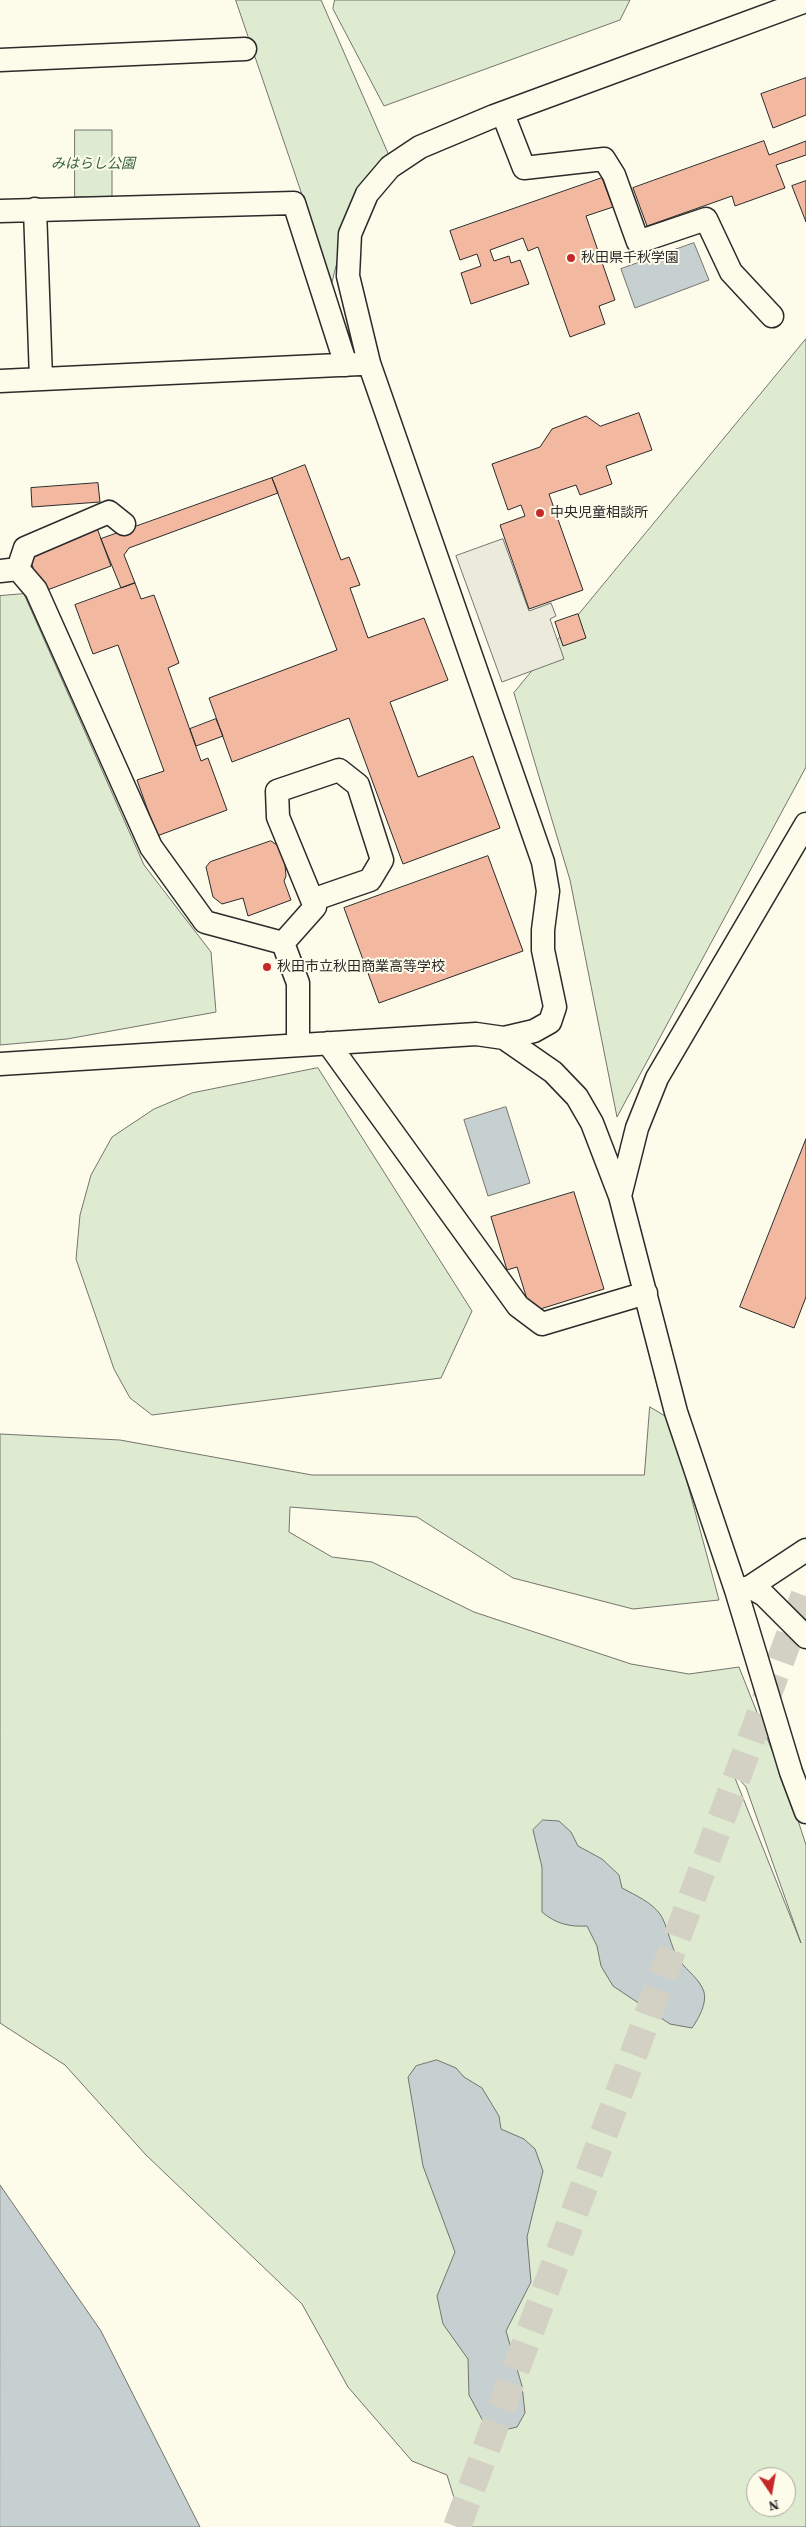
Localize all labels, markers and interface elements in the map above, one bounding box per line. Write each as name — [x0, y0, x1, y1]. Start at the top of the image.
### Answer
park label: みはらし公園 — [51, 156, 135, 172]
place label: 秋田県千秋学園 — [581, 250, 679, 266]
marker: 秋田県千秋学園 — [565, 252, 577, 264]
place label: 中央児童相談所 — [550, 505, 648, 521]
marker: 中央児童相談所 — [534, 507, 546, 519]
place label: 秋田市立秋田商業高等学校 — [277, 959, 445, 975]
marker: 秋田市立秋田商業高等学校 — [261, 961, 273, 973]
north arrow — [746, 2467, 796, 2517]
text: N — [767, 2495, 781, 2517]

